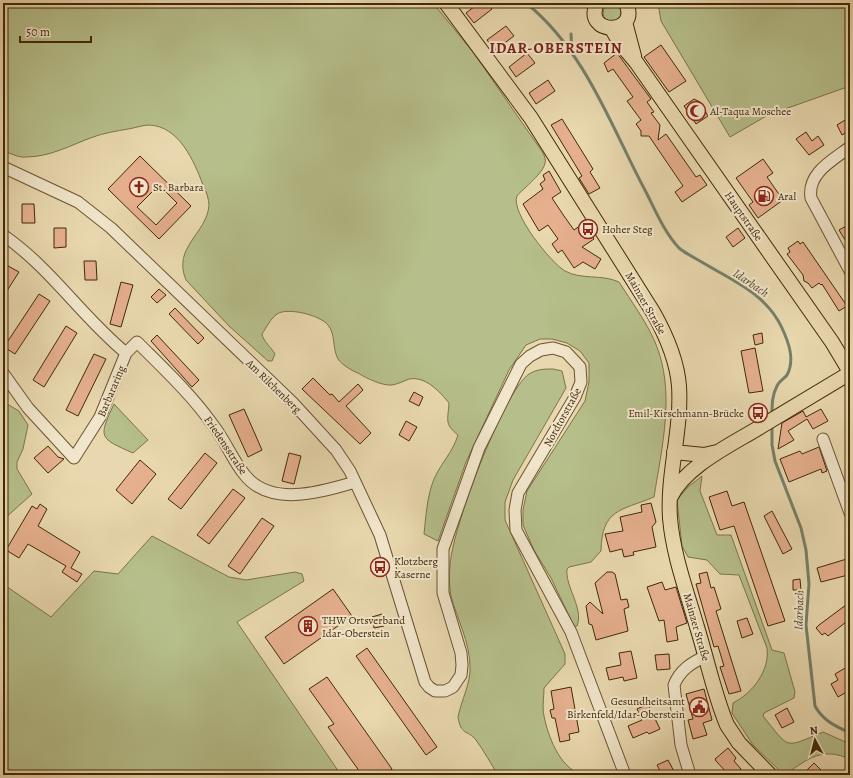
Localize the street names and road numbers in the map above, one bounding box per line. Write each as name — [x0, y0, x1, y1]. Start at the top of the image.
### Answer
street label: Hauptstraße — [721, 189, 766, 244]
street label: Mainzer Straße — [622, 269, 670, 337]
street label: Am Rilchenberg — [242, 355, 305, 417]
street label: Barbararing — [94, 363, 129, 419]
street label: Nordtorstraße — [540, 385, 585, 449]
street label: Friedensstraße — [200, 413, 251, 478]
street label: Mainzer Straße — [680, 591, 713, 663]

